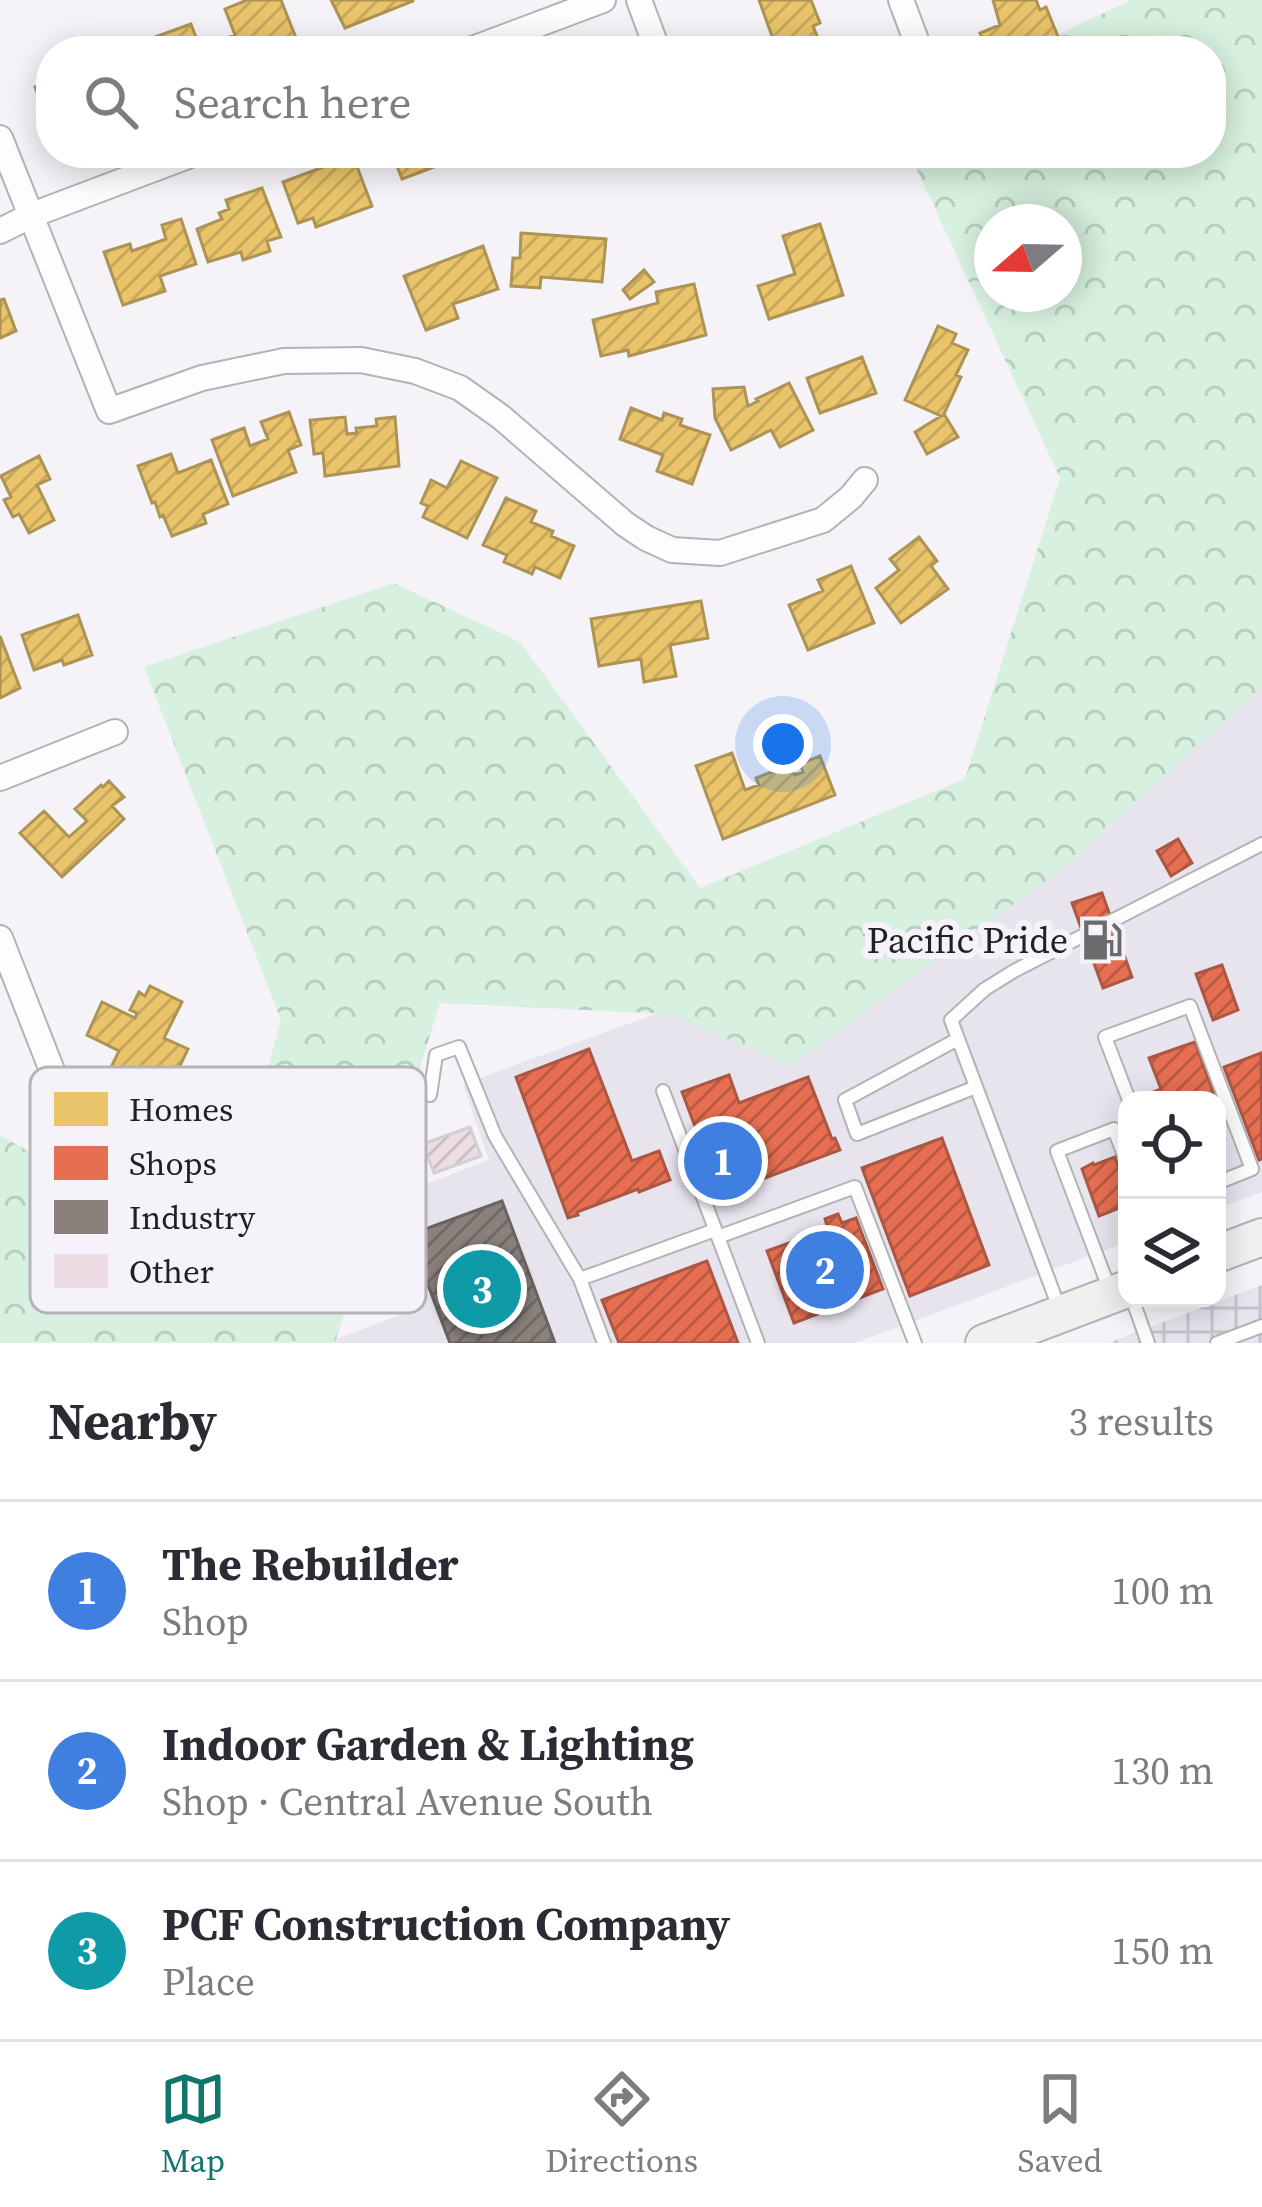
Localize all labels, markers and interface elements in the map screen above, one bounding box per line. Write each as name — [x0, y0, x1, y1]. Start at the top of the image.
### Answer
search box — [36, 36, 1226, 168]
icon: search — [78, 69, 144, 135]
text: Search here — [174, 71, 411, 133]
north arrow — [974, 204, 1082, 312]
your location — [753, 714, 813, 774]
place label: Pacific Pride — [867, 916, 1068, 965]
fuel station icon: Pacific Pride — [1079, 917, 1125, 963]
legend — [30, 1067, 426, 1313]
text: Homes — [129, 1087, 233, 1132]
map controls — [1118, 1091, 1226, 1307]
button: locate — [1118, 1091, 1226, 1199]
pin: 1 — [684, 1116, 762, 1206]
text: Shops — [129, 1141, 217, 1186]
text: Industry — [129, 1195, 255, 1240]
button: layers — [1118, 1199, 1226, 1307]
pin: 2 — [786, 1225, 864, 1315]
pin: 3 — [443, 1244, 521, 1334]
text: Other — [129, 1249, 214, 1294]
text: Nearby — [48, 1386, 217, 1456]
text: 3 results — [1069, 1395, 1214, 1448]
text: The Rebuilder — [162, 1533, 459, 1595]
text: 1 — [76, 1564, 98, 1617]
text: 100 m — [1111, 1564, 1214, 1617]
text: Shop — [162, 1595, 249, 1648]
text: Indoor Garden & Lighting — [162, 1713, 694, 1775]
text: 2 — [76, 1744, 98, 1797]
text: 130 m — [1111, 1744, 1214, 1797]
text: Shop · Central Avenue South — [162, 1775, 653, 1828]
text: PCF Construction Company — [162, 1893, 730, 1955]
text: 3 — [76, 1924, 98, 1977]
text: 150 m — [1111, 1924, 1214, 1977]
text: Place — [162, 1955, 255, 2008]
tab: Map — [160, 2066, 226, 2183]
tab: Directions — [545, 2066, 698, 2183]
tab: Saved — [1018, 2066, 1102, 2183]

